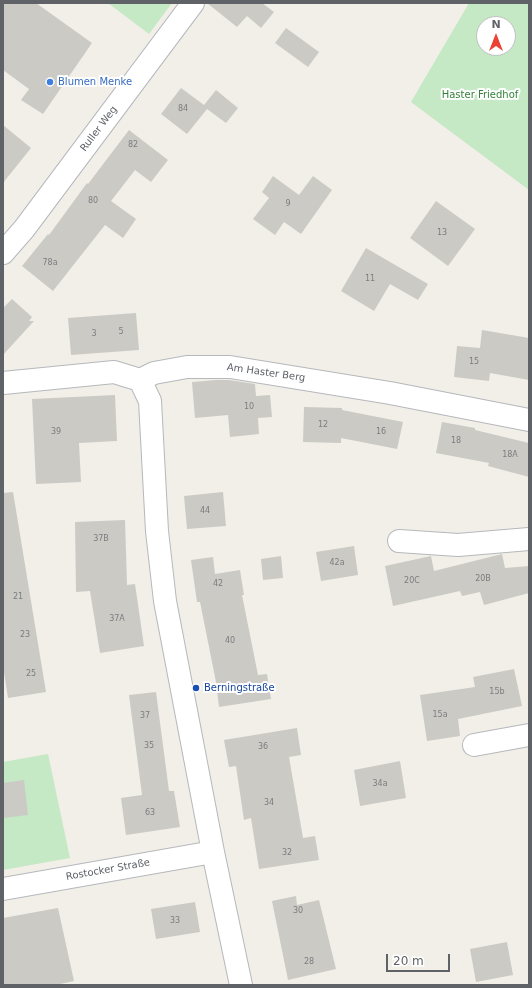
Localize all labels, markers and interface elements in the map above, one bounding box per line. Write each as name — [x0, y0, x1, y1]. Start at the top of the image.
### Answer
north arrow — [476, 16, 516, 56]
text: N — [491, 18, 501, 31]
place label: Blumen Menke — [58, 76, 132, 88]
marker: Blumen Menke — [45, 77, 55, 87]
park label: Haster Friedhof — [442, 89, 518, 101]
street label: Ruller Weg — [78, 104, 120, 154]
house number: 84 — [178, 104, 188, 114]
house number: 82 — [128, 140, 138, 150]
house number: 80 — [88, 196, 98, 206]
house number: 9 — [285, 199, 291, 209]
house number: 13 — [437, 228, 447, 238]
house number: 78a — [42, 258, 58, 268]
house number: 11 — [365, 274, 375, 284]
house number: 5 — [118, 327, 124, 337]
house number: 3 — [91, 329, 97, 339]
house number: 15 — [469, 357, 479, 367]
street label: Am Haster Berg — [226, 362, 306, 384]
house number: 10 — [244, 402, 254, 412]
house number: 12 — [318, 420, 328, 430]
house number: 39 — [51, 427, 61, 437]
house number: 16 — [376, 427, 386, 437]
house number: 18 — [451, 436, 461, 446]
house number: 18A — [502, 450, 518, 460]
house number: 44 — [200, 506, 210, 516]
house number: 37B — [93, 534, 109, 544]
house number: 42a — [329, 558, 345, 568]
house number: 20B — [475, 574, 491, 584]
house number: 20C — [404, 576, 420, 586]
house number: 42 — [213, 579, 223, 589]
house number: 21 — [13, 592, 23, 602]
house number: 37A — [109, 614, 125, 624]
house number: 23 — [20, 630, 30, 640]
house number: 40 — [225, 636, 235, 646]
house number: 25 — [26, 669, 36, 679]
place label: Berningstraße — [204, 682, 275, 694]
marker: Berningstraße — [191, 683, 201, 693]
house number: 15b — [489, 687, 505, 697]
house number: 15a — [432, 710, 448, 720]
house number: 37 — [140, 711, 150, 721]
house number: 35 — [144, 741, 154, 751]
house number: 36 — [258, 742, 268, 752]
house number: 34a — [372, 779, 388, 789]
house number: 34 — [264, 798, 274, 808]
house number: 63 — [145, 808, 155, 818]
house number: 32 — [282, 848, 292, 858]
street label: Rostocker Straße — [65, 857, 151, 883]
house number: 30 — [293, 906, 303, 916]
house number: 33 — [170, 916, 180, 926]
scale bar — [388, 946, 452, 972]
text: 20 m — [393, 954, 424, 968]
house number: 28 — [304, 957, 314, 967]

